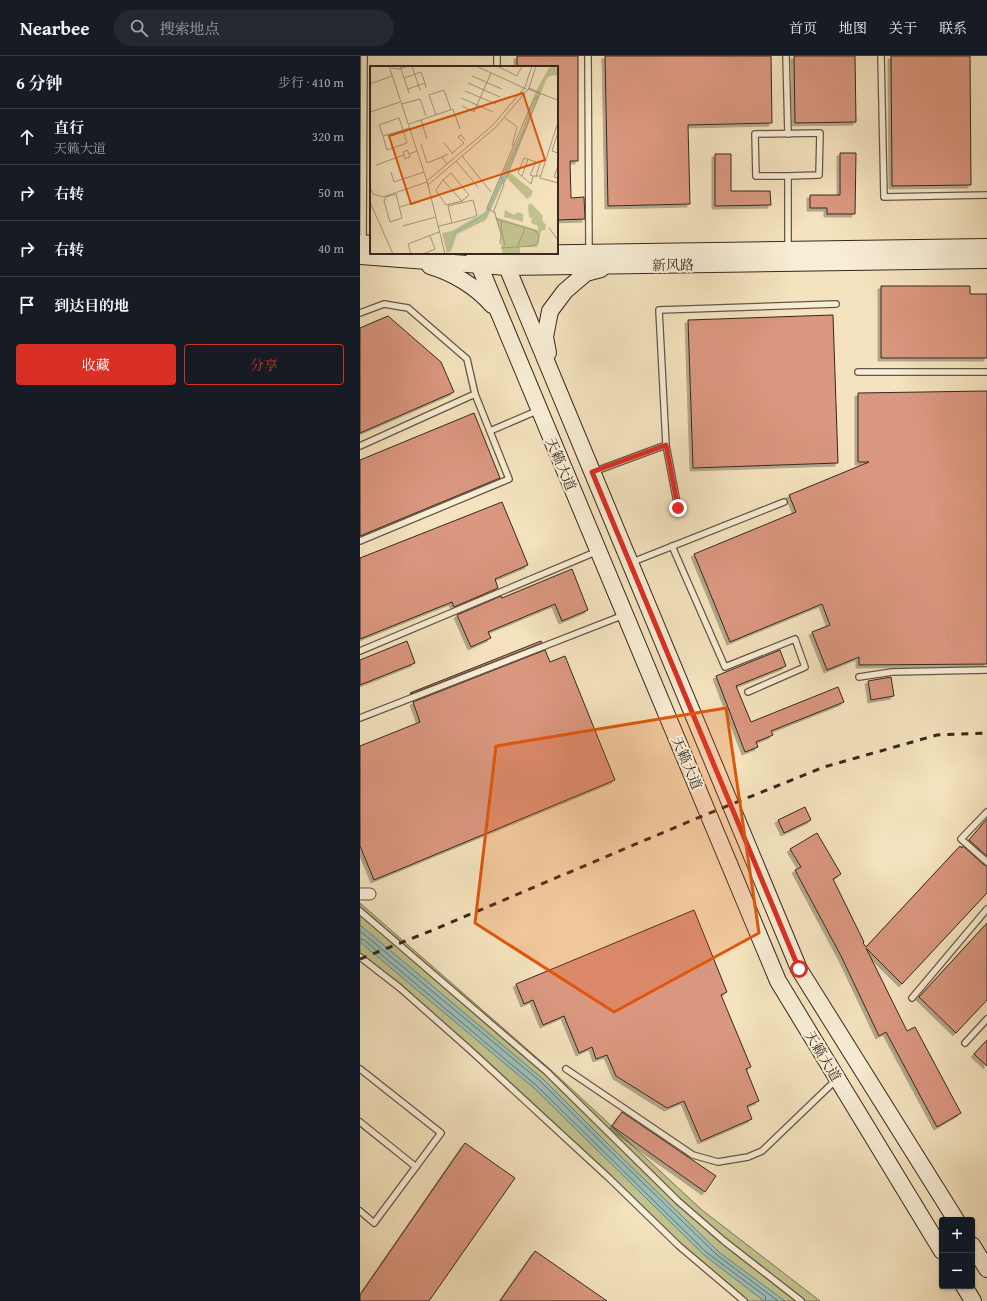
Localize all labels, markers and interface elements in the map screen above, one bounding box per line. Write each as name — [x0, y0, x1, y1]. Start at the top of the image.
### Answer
search box — [114, 10, 394, 46]
text: Nearbee — [20, 14, 90, 42]
icon: search — [128, 17, 150, 39]
text: 搜索地点 — [160, 18, 220, 39]
text: 首页 — [789, 18, 817, 38]
text: 地图 — [839, 18, 867, 38]
text: 关于 — [889, 18, 917, 38]
text: 联系 — [939, 18, 967, 38]
inset map — [370, 66, 558, 254]
text: 6 分钟 — [16, 70, 63, 95]
text: 步行 · 410 m — [278, 73, 344, 92]
text: 直行 — [54, 117, 84, 138]
icon: ahead — [16, 126, 38, 148]
text: 320 m — [312, 127, 344, 146]
text: 天籁大道 — [54, 139, 106, 158]
icon: right — [16, 182, 38, 204]
text: 右转 — [54, 183, 84, 204]
text: 50 m — [318, 183, 344, 202]
icon: right — [16, 238, 38, 260]
text: 右转 — [54, 239, 84, 260]
text: 40 m — [318, 239, 344, 258]
street label: 新风路 — [652, 255, 694, 275]
icon: arrive — [16, 294, 38, 316]
text: 到达目的地 — [54, 295, 129, 316]
button: 收藏 — [16, 344, 176, 385]
button: 分享 — [184, 344, 344, 385]
street label: 天籁大道 — [541, 434, 581, 494]
route end — [669, 499, 687, 517]
street label: 天籁大道 — [667, 733, 707, 793]
route start — [790, 960, 808, 978]
street label: 天籁大道 — [800, 1027, 846, 1085]
map controls — [939, 1217, 975, 1289]
button: + — [939, 1217, 975, 1253]
button: − — [939, 1253, 975, 1289]

